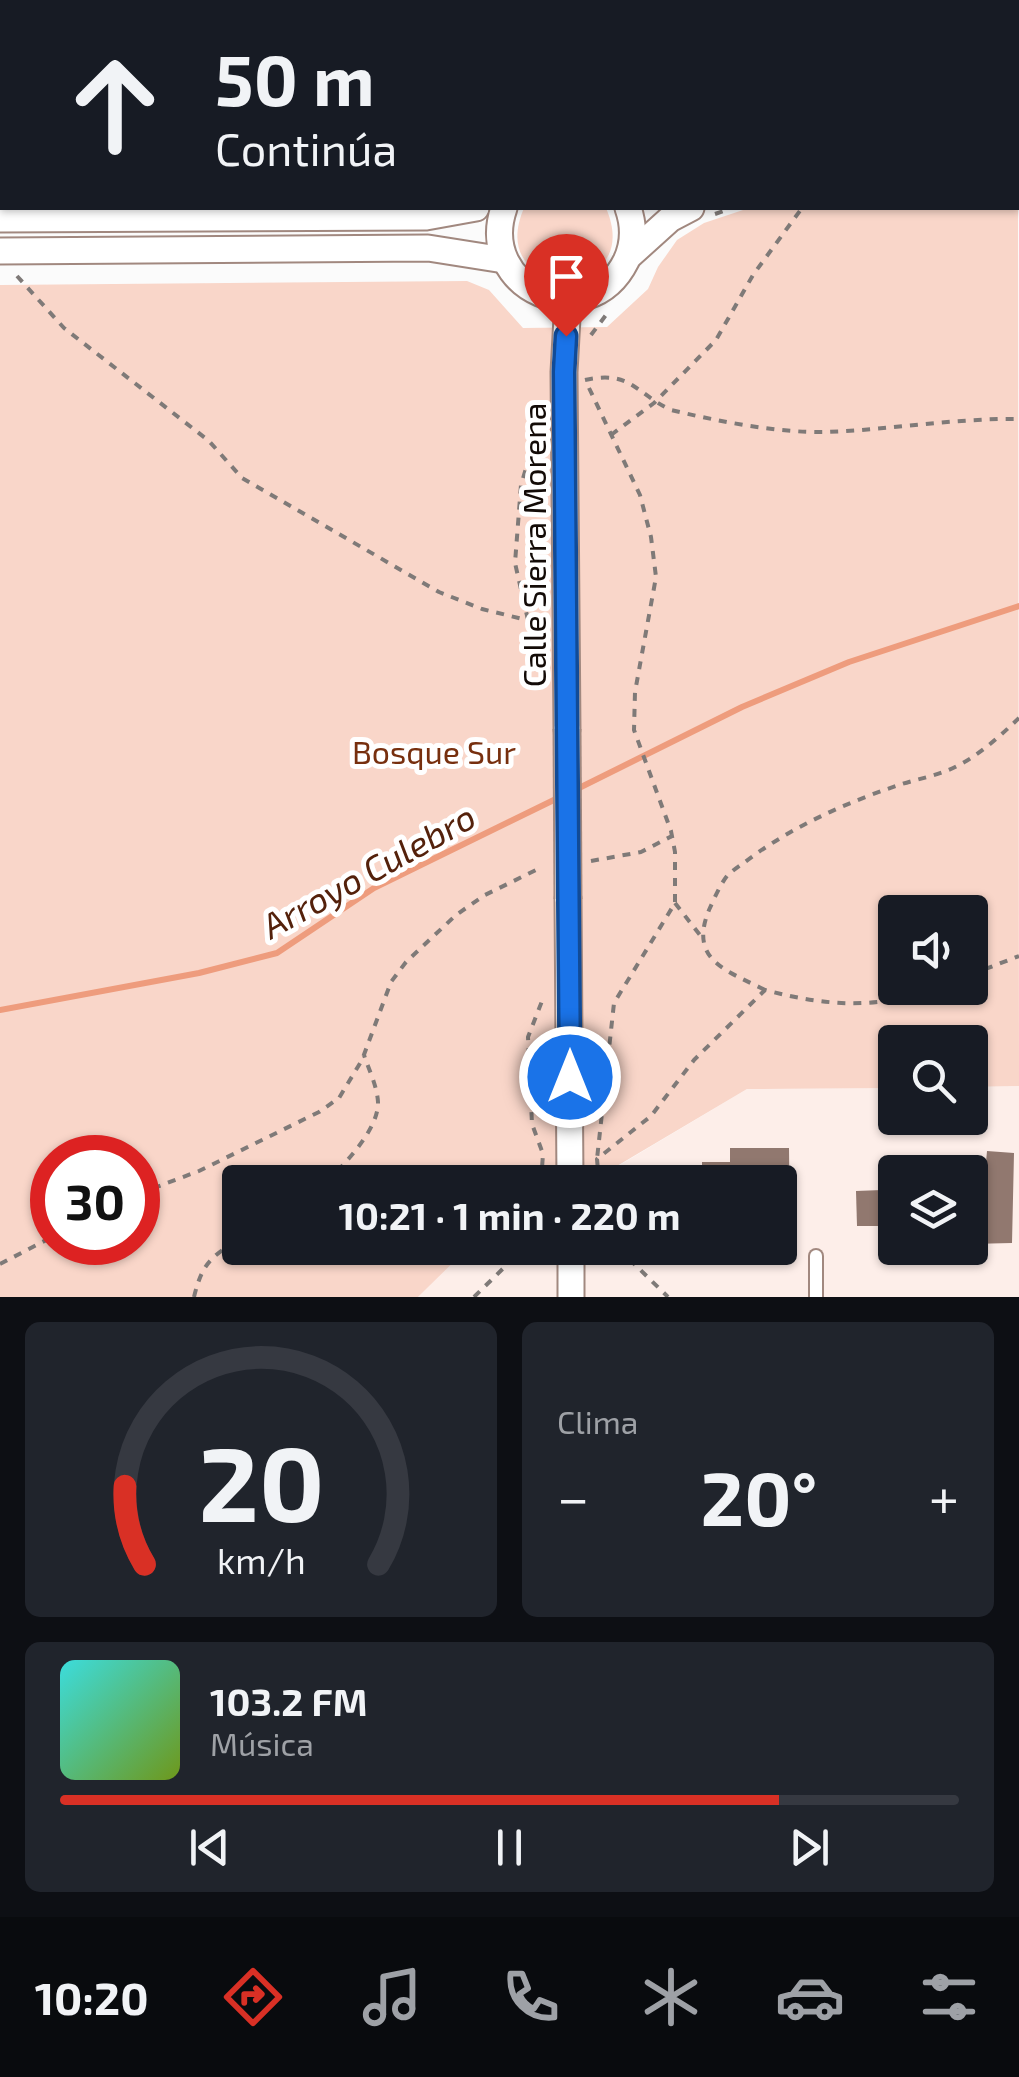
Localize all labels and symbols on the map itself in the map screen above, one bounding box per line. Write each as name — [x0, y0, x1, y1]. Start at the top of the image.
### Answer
pin — [524, 234, 609, 337]
street label: Calle Sierra Morena — [514, 403, 552, 687]
park label: Bosque Sur — [352, 732, 516, 770]
water label: Arroyo Culebro — [252, 794, 482, 948]
position arrow — [518, 1025, 622, 1129]
speed limit sign: 30 — [30, 1135, 160, 1265]

